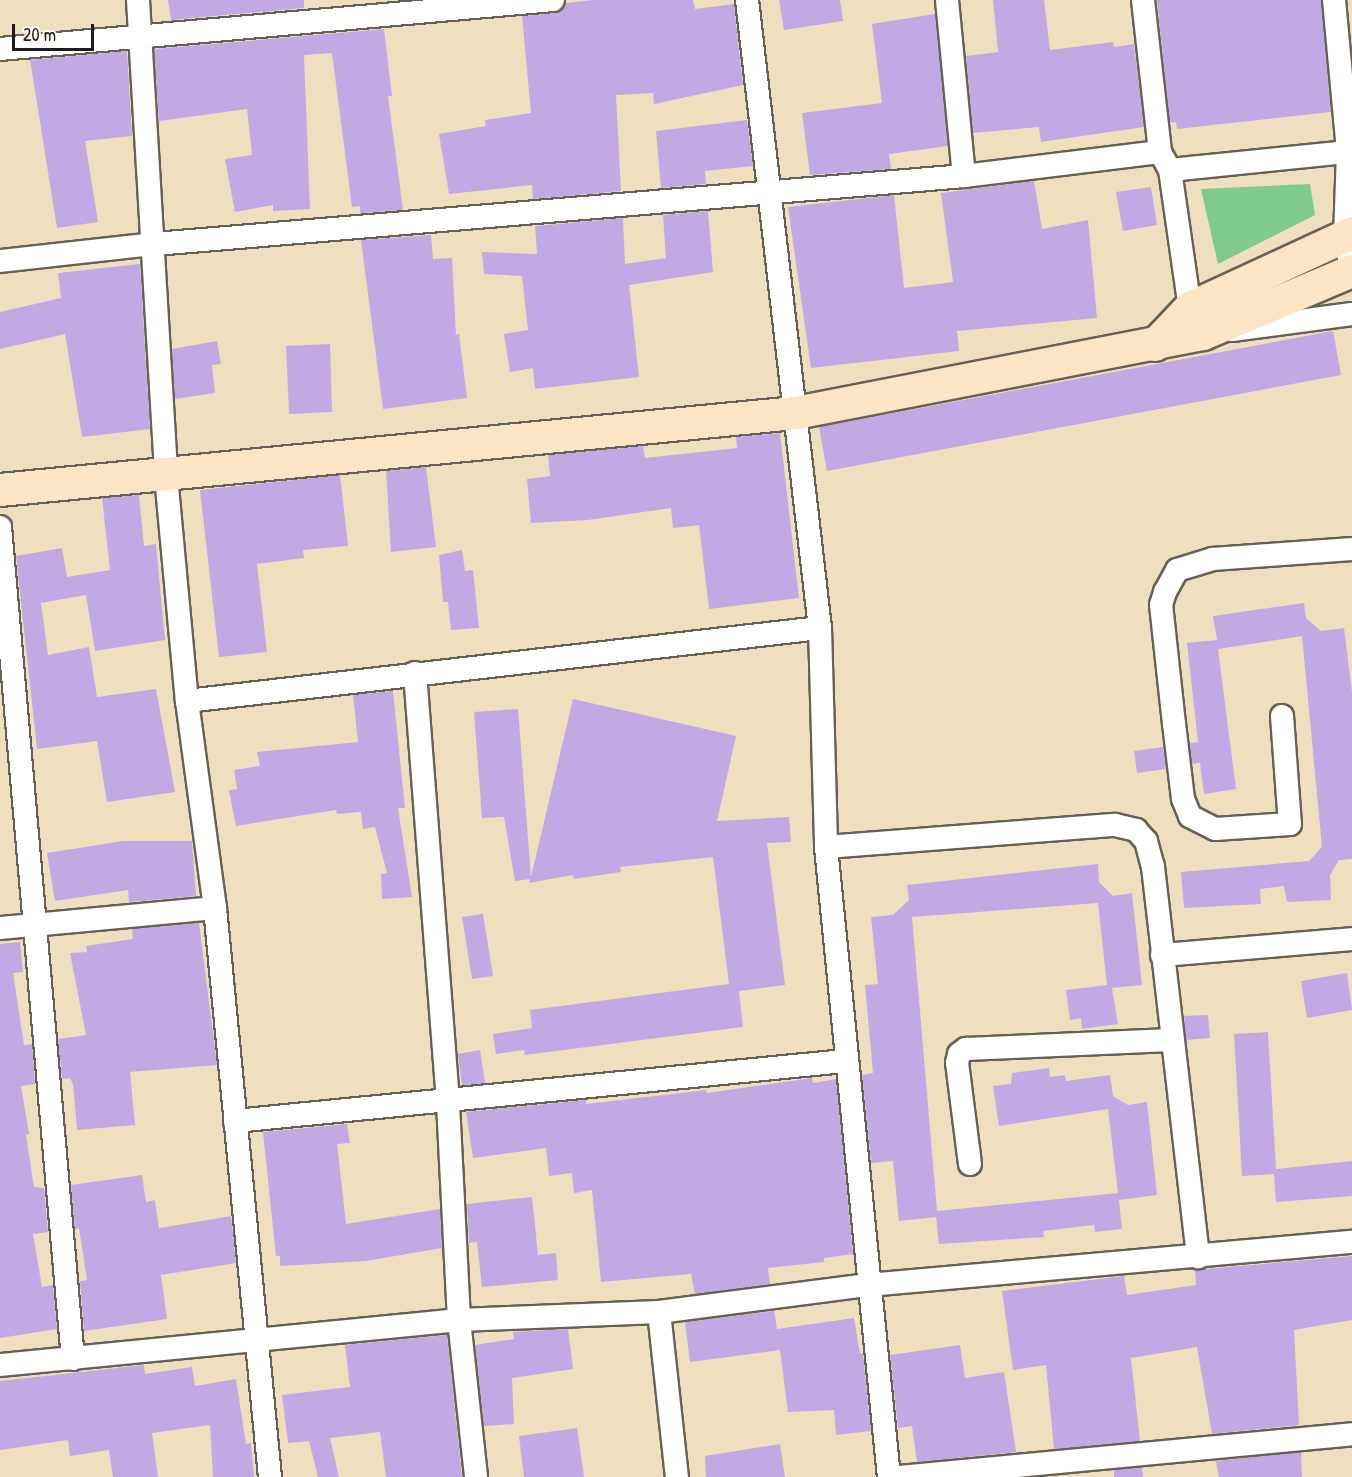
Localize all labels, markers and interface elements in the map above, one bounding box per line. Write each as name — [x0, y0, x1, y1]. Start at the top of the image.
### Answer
scale bar — [15, 12, 98, 50]
text: 20 m — [23, 22, 56, 47]

